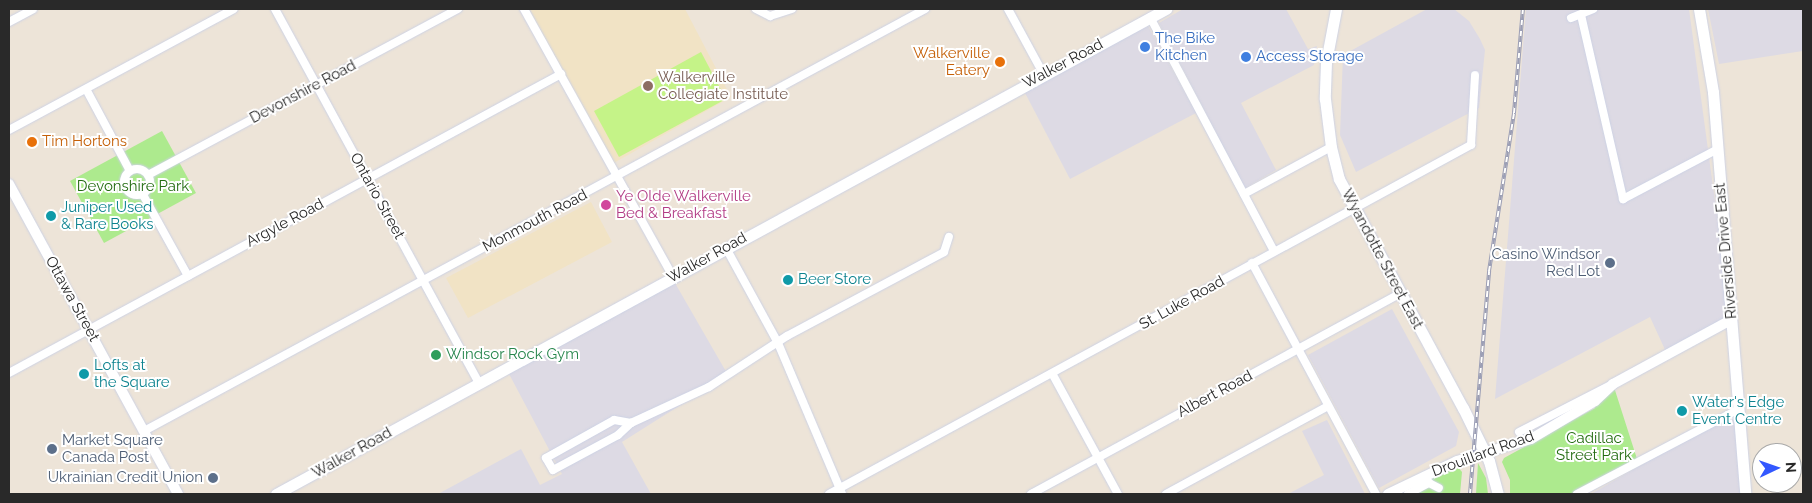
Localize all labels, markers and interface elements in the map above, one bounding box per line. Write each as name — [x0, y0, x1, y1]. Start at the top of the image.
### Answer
place label: The Bike Kitchen — [1155, 29, 1215, 64]
street label: Walker Road — [1020, 35, 1106, 93]
marker: The Bike Kitchen — [1139, 41, 1151, 53]
place label: Walkerville Eatery — [913, 44, 990, 79]
place label: Access Storage — [1256, 48, 1364, 66]
marker: Access Storage — [1240, 51, 1252, 63]
street label: Devonshire Road — [247, 56, 359, 128]
marker: Walkerville Eatery — [994, 56, 1006, 68]
place label: Walkerville Collegiate Institute — [658, 68, 788, 103]
marker: Walkerville Collegiate Institute — [642, 80, 654, 92]
place label: Tim Hortons — [42, 133, 127, 151]
marker: Tim Hortons — [26, 136, 38, 148]
street label: Ontario Street — [346, 150, 408, 242]
park label: Devonshire Park — [77, 178, 189, 196]
street label: Riverside Drive East — [1711, 182, 1741, 320]
street label: Monmouth Road — [480, 186, 590, 256]
street label: Wyandotte Street East — [1337, 186, 1427, 332]
place label: Ye Olde Walkerville Bed & Breakfast — [616, 187, 751, 222]
street label: Argyle Road — [243, 195, 327, 251]
place label: Juniper Used & Rare Books — [61, 198, 153, 233]
marker: Ye Olde Walkerville Bed & Breakfast — [600, 199, 612, 211]
marker: Juniper Used & Rare Books — [45, 210, 57, 222]
street label: Walker Road — [664, 229, 750, 287]
place label: Casino Windsor Red Lot — [1491, 245, 1600, 280]
street label: Ottawa Street — [41, 253, 103, 345]
marker: Casino Windsor Red Lot — [1604, 257, 1616, 269]
place label: Beer Store — [798, 271, 871, 289]
street label: St. Luke Road — [1136, 272, 1228, 334]
marker: Beer Store — [782, 274, 794, 286]
place label: Windsor Rock Gym — [446, 346, 579, 364]
marker: Windsor Rock Gym — [430, 349, 442, 361]
place label: Lofts at the Square — [94, 356, 170, 391]
street label: Albert Road — [1174, 367, 1256, 421]
marker: Lofts at the Square — [78, 368, 90, 380]
place label: Water's Edge Event Centre — [1692, 393, 1784, 428]
marker: Water's Edge Event Centre — [1676, 405, 1688, 417]
street label: Walker Road — [309, 424, 395, 482]
street label: Drouillard Road — [1429, 427, 1537, 481]
park label: Cadillac Street Park — [1556, 429, 1632, 464]
place label: Market Square Canada Post — [62, 431, 163, 466]
marker: Market Square Canada Post — [46, 443, 58, 455]
north arrow — [1752, 443, 1802, 493]
text: N — [1783, 462, 1799, 473]
place label: Ukrainian Credit Union — [48, 469, 203, 487]
marker: Ukrainian Credit Union — [207, 472, 219, 484]

